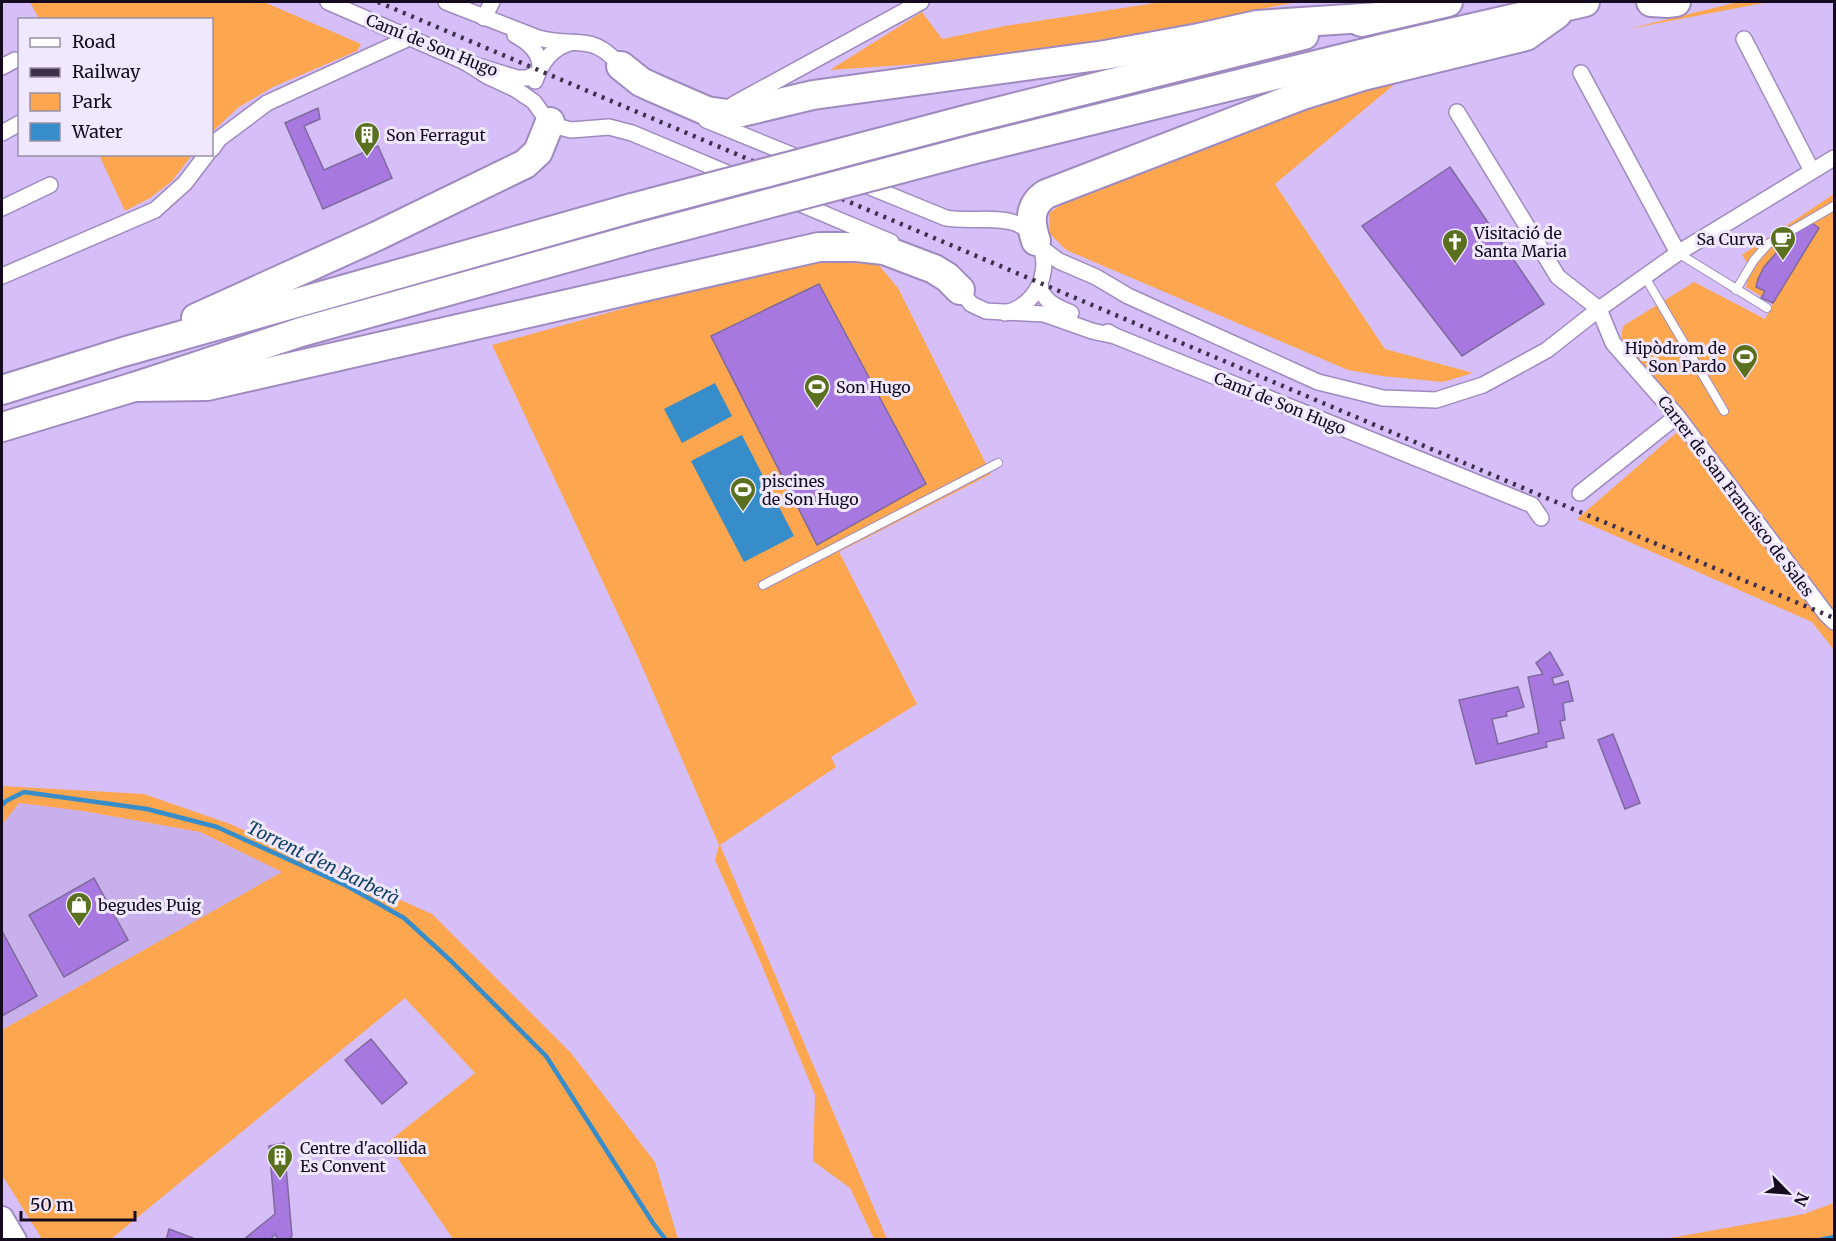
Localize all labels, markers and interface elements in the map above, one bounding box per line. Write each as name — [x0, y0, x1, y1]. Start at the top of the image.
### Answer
street label: Camí de Son Hugo — [363, 9, 501, 81]
legend — [18, 18, 213, 156]
text: Road — [72, 30, 116, 53]
text: Railway — [72, 60, 141, 83]
text: Park — [72, 90, 113, 113]
text: Water — [71, 120, 123, 143]
building icon: Son Ferragut — [352, 120, 382, 158]
place label: Son Ferragut — [386, 125, 486, 145]
place label: Visitació de Santa Maria — [1473, 223, 1567, 261]
cafe icon: Sa Curva — [1768, 224, 1798, 262]
church icon: Visitació de Santa Maria — [1440, 227, 1470, 265]
place label: Sa Curva — [1697, 229, 1764, 249]
place label: Hipòdrom de Son Pardo — [1625, 338, 1726, 376]
sports icon: Hipòdrom de Son Pardo — [1730, 342, 1760, 380]
street label: Camí de Son Hugo — [1211, 367, 1349, 439]
sports icon: Son Hugo — [802, 372, 832, 410]
place label: Son Hugo — [836, 377, 911, 397]
street label: Carrer de San Francisco de Sales — [1654, 392, 1818, 601]
place label: piscines de Son Hugo — [762, 471, 858, 509]
sports icon: piscines de Son Hugo — [728, 475, 758, 513]
water label: Torrent d'en Barberà — [243, 816, 403, 909]
shop icon: begudes Puig — [64, 890, 94, 928]
place label: begudes Puig — [97, 895, 201, 915]
place label: Centre d'acollida Es Convent — [300, 1138, 427, 1176]
building icon: Centre d'acollida Es Convent — [265, 1142, 295, 1180]
north arrow — [1758, 1163, 1818, 1223]
scale bar — [21, 1184, 135, 1222]
text: N — [1790, 1189, 1813, 1210]
text: 50 m — [30, 1193, 74, 1216]

